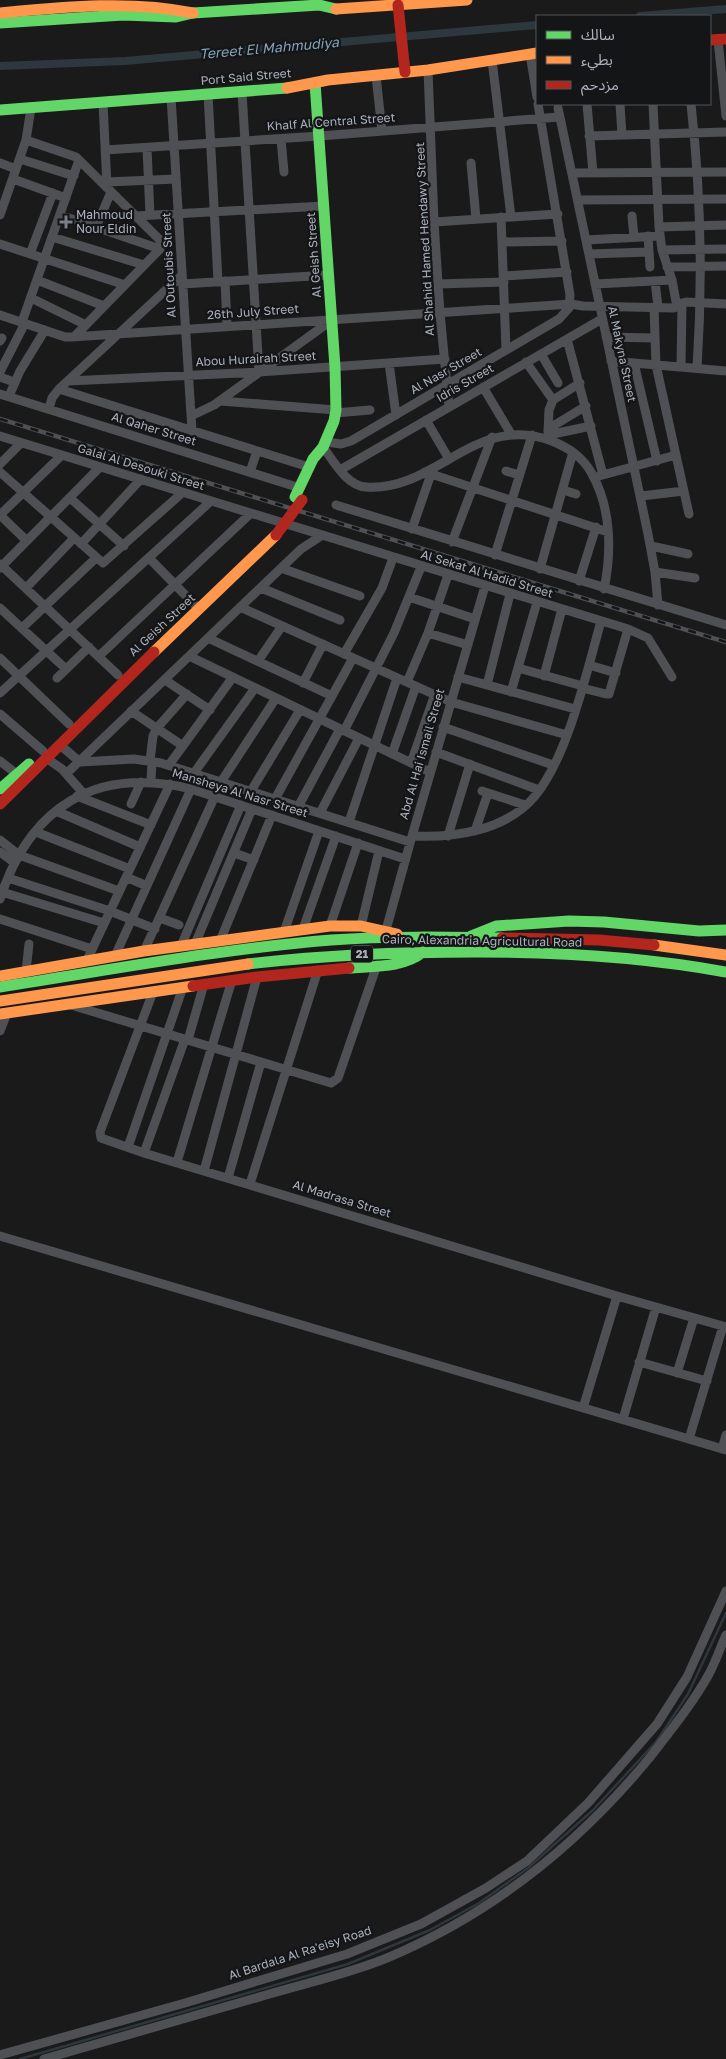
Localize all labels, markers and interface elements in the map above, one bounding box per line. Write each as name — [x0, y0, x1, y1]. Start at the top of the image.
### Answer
legend — [536, 15, 711, 105]
text: سالك — [581, 25, 615, 43]
water label: Tereet El Mahmudiya — [199, 33, 340, 62]
text: بطيء — [581, 50, 613, 71]
street label: Port Said Street — [200, 65, 292, 88]
text: مزدحم — [581, 75, 619, 96]
street label: Khalf Al Central Street — [266, 110, 396, 133]
street label: Al Shahid Hamed Hendawy Street — [412, 142, 437, 336]
place label: Mahmoud Nour Eldin — [76, 207, 136, 236]
street label: Al Outoubis Street — [158, 212, 179, 318]
street label: Al Geish Street — [303, 212, 324, 298]
marker: Mahmoud Nour Eldin — [60, 216, 72, 228]
street label: 26th July Street — [206, 301, 300, 322]
street label: Al Makyna Street — [605, 304, 640, 404]
street label: Al Nasr Street — [407, 344, 484, 397]
street label: Abou Hurairah Street — [195, 348, 317, 369]
street label: Idris Street — [433, 360, 496, 405]
street label: Al Qaher Street — [110, 409, 199, 449]
street label: Galal Al Desouki Street — [76, 440, 207, 493]
street label: Al Sekat Al Hadid Street — [419, 546, 555, 601]
street label: Al Geish Street — [125, 590, 198, 659]
street label: Abd Al Hai Ismail Street — [396, 686, 447, 821]
street label: Mansheya Al Nasr Street — [170, 765, 310, 820]
street label: Cairo, Alexandria Agricultural Road — [382, 931, 582, 950]
road number: 21 — [351, 946, 373, 962]
street label: Al Madrasa Street — [291, 1176, 393, 1221]
street label: Al Bardala Al Ra'eisy Road — [227, 1922, 373, 1983]

